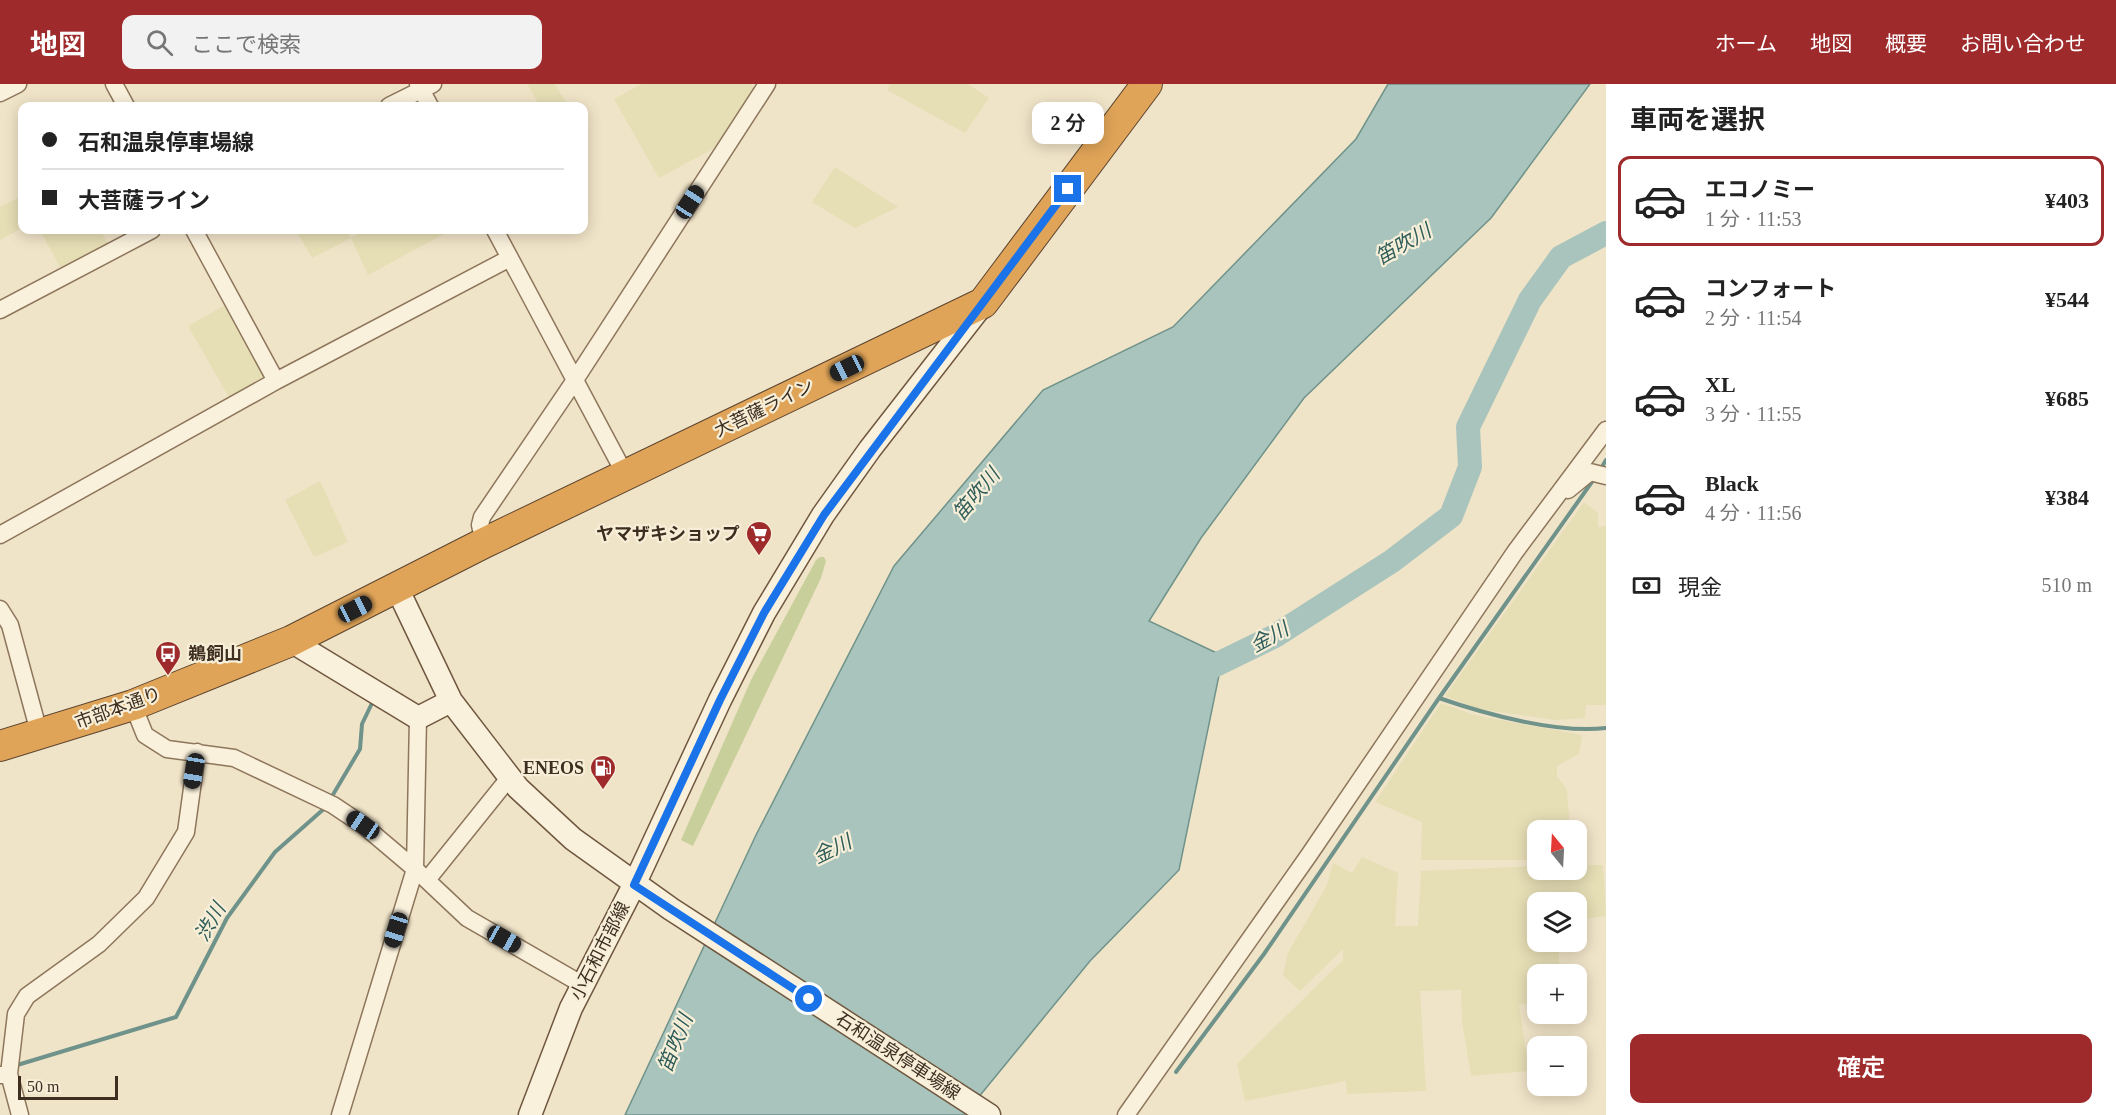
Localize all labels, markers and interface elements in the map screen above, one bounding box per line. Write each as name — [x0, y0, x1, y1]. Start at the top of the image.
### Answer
search box — [122, 15, 542, 69]
icon: search — [143, 26, 176, 59]
text: 地図 — [30, 29, 86, 60]
text: ここで検索 — [191, 32, 301, 57]
text: ホーム — [1715, 32, 1777, 56]
text: 地図 — [1810, 32, 1852, 56]
text: 概要 — [1885, 32, 1927, 56]
text: お問い合わせ — [1960, 32, 2086, 56]
callout: 2 分 — [1032, 102, 1104, 144]
text: 車両を選択 — [1630, 105, 1765, 135]
text: 2 分 — [1051, 112, 1086, 134]
text: 石和温泉停車場線 — [78, 130, 254, 155]
icon: car — [1633, 174, 1687, 228]
route end — [1054, 175, 1081, 202]
text: エコノミー — [1705, 177, 1815, 202]
car — [673, 182, 707, 222]
text: 大菩薩ライン — [78, 188, 210, 213]
text: ¥403 — [2045, 188, 2089, 213]
text: 1 分 · 11:53 — [1705, 208, 1801, 230]
water label: 笛吹川 — [1372, 218, 1436, 269]
icon: car — [1633, 273, 1687, 327]
text: コンフォート — [1705, 276, 1836, 301]
text: ¥544 — [2045, 287, 2089, 312]
text: 2 分 · 11:54 — [1705, 307, 1801, 329]
car — [827, 352, 867, 384]
icon: car — [1633, 372, 1687, 426]
text: XL — [1705, 372, 1736, 397]
street label: 大菩薩ライン — [711, 375, 817, 441]
text: ¥685 — [2045, 386, 2089, 411]
text: 3 分 · 11:55 — [1705, 403, 1801, 425]
water label: 笛吹川 — [948, 462, 1005, 524]
icon: car — [1633, 471, 1687, 525]
text: Black — [1705, 471, 1759, 496]
text: ¥384 — [2045, 485, 2089, 510]
text: 4 分 · 11:56 — [1705, 502, 1801, 524]
supermarket icon: ヤマザキショップ — [744, 519, 774, 557]
place label: ヤマザキショップ — [596, 524, 740, 544]
icon: cash — [1630, 569, 1663, 602]
text: 510 m — [2041, 574, 2092, 596]
text: 現金 — [1678, 575, 1722, 600]
car — [335, 593, 375, 625]
water label: 金川 — [1246, 617, 1294, 656]
bus stop icon: 鵜飼山 — [153, 639, 183, 677]
place label: 鵜飼山 — [188, 644, 242, 664]
street label: 市部本通り — [72, 683, 164, 733]
car — [182, 752, 206, 790]
fuel station icon: ENEOS — [588, 753, 618, 791]
place label: ENEOS — [523, 758, 584, 778]
car — [343, 807, 383, 843]
north arrow — [1527, 820, 1587, 880]
map controls — [1527, 820, 1587, 1096]
water label: 金川 — [809, 829, 857, 868]
button: layers — [1527, 892, 1587, 952]
water label: 渋川 — [190, 897, 231, 945]
street label: 小石和市部線 — [567, 898, 633, 1004]
car — [382, 910, 410, 950]
car — [484, 922, 524, 956]
button: + — [1527, 964, 1587, 1024]
route start — [795, 985, 822, 1012]
street label: 石和温泉停車場線 — [832, 1008, 964, 1104]
water label: 笛吹川 — [654, 1009, 697, 1075]
button: 確定 — [1630, 1034, 2092, 1103]
button: − — [1527, 1036, 1587, 1096]
scale bar — [18, 1073, 118, 1100]
text: 50 m — [27, 1078, 59, 1095]

